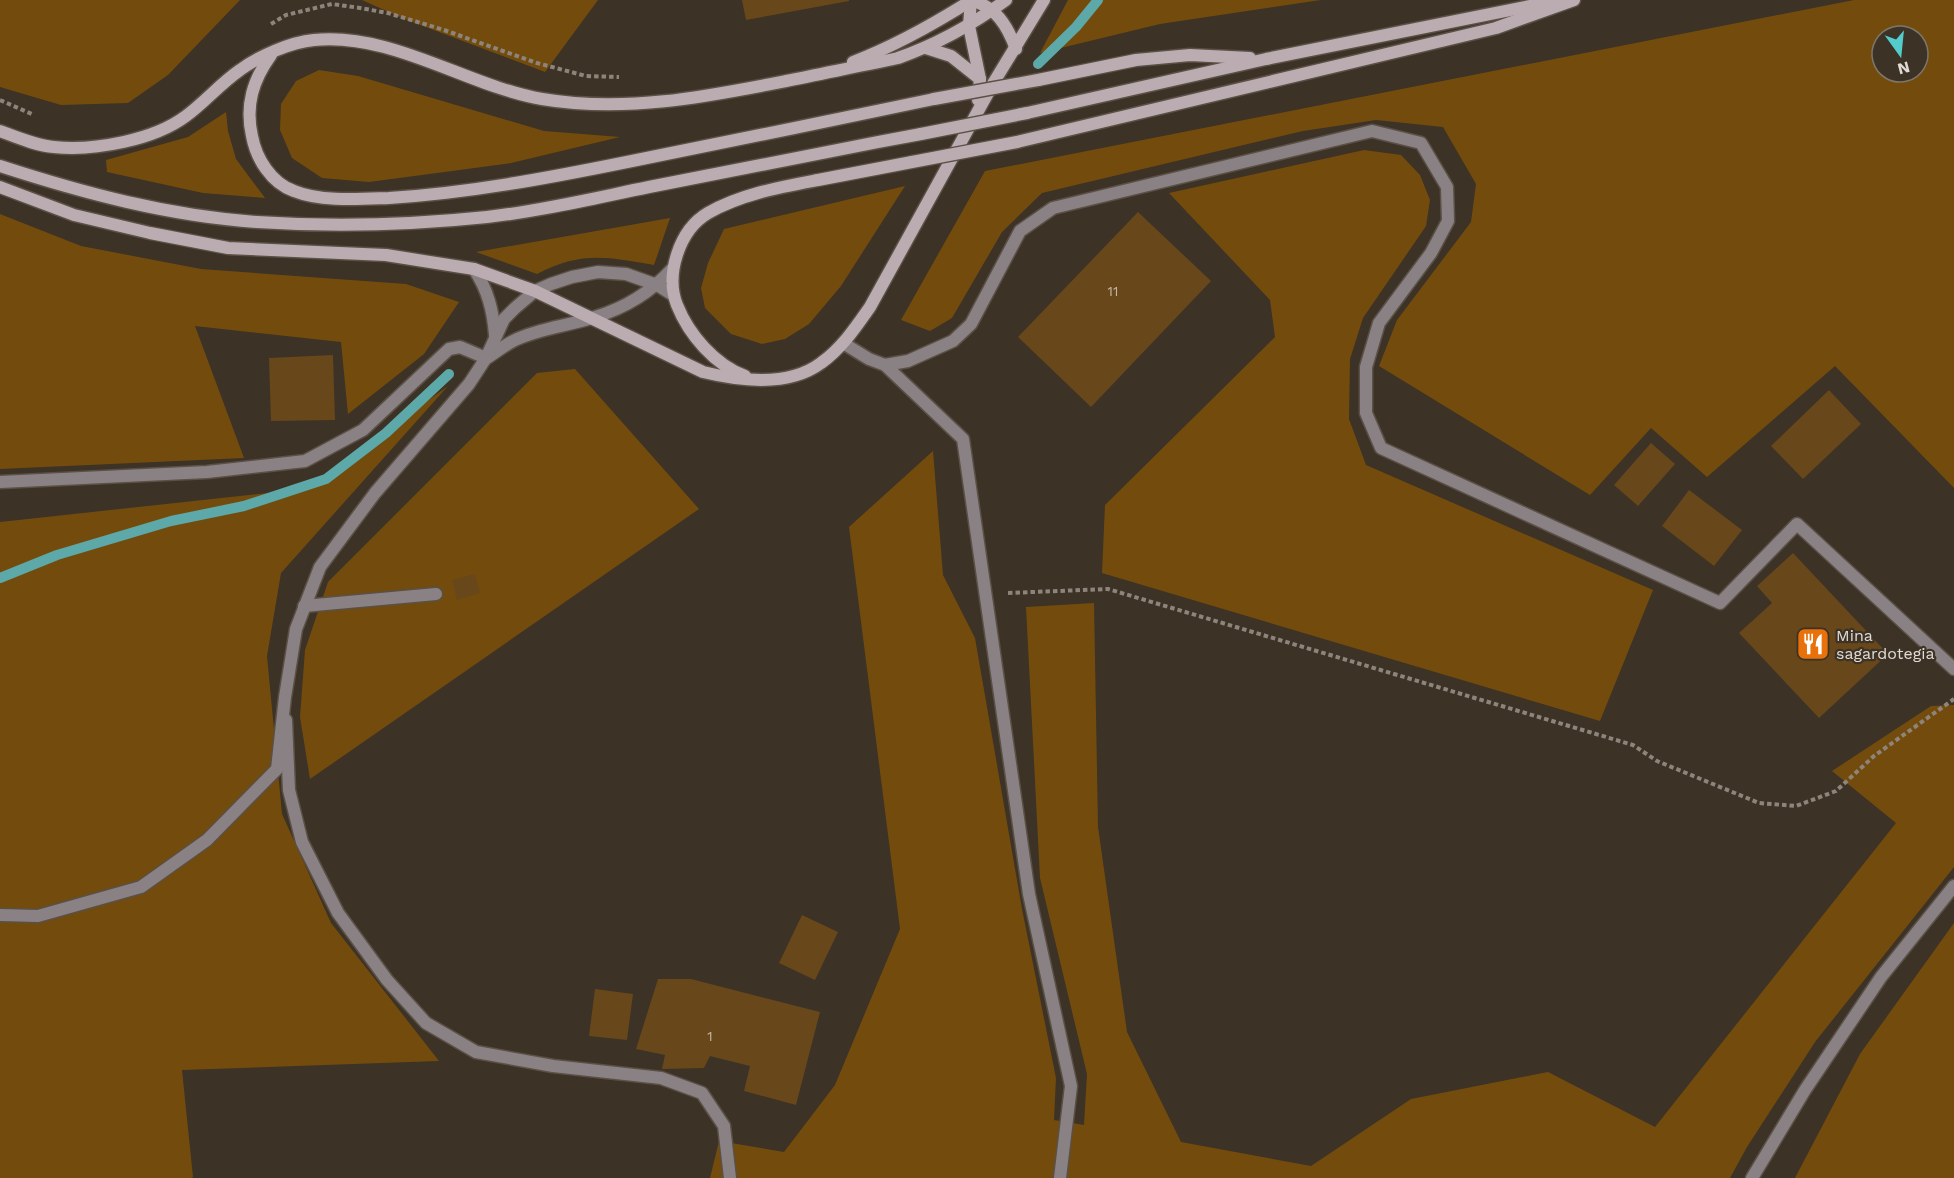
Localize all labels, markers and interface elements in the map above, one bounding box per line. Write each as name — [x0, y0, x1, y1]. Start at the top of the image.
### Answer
north arrow — [1870, 24, 1930, 84]
text: N — [1896, 57, 1912, 79]
house number: 11 — [1108, 283, 1118, 299]
restaurant icon: Mina sagardotegia — [1795, 626, 1831, 662]
place label: Mina sagardotegia — [1836, 626, 1935, 663]
house number: 1 — [707, 1028, 713, 1044]

